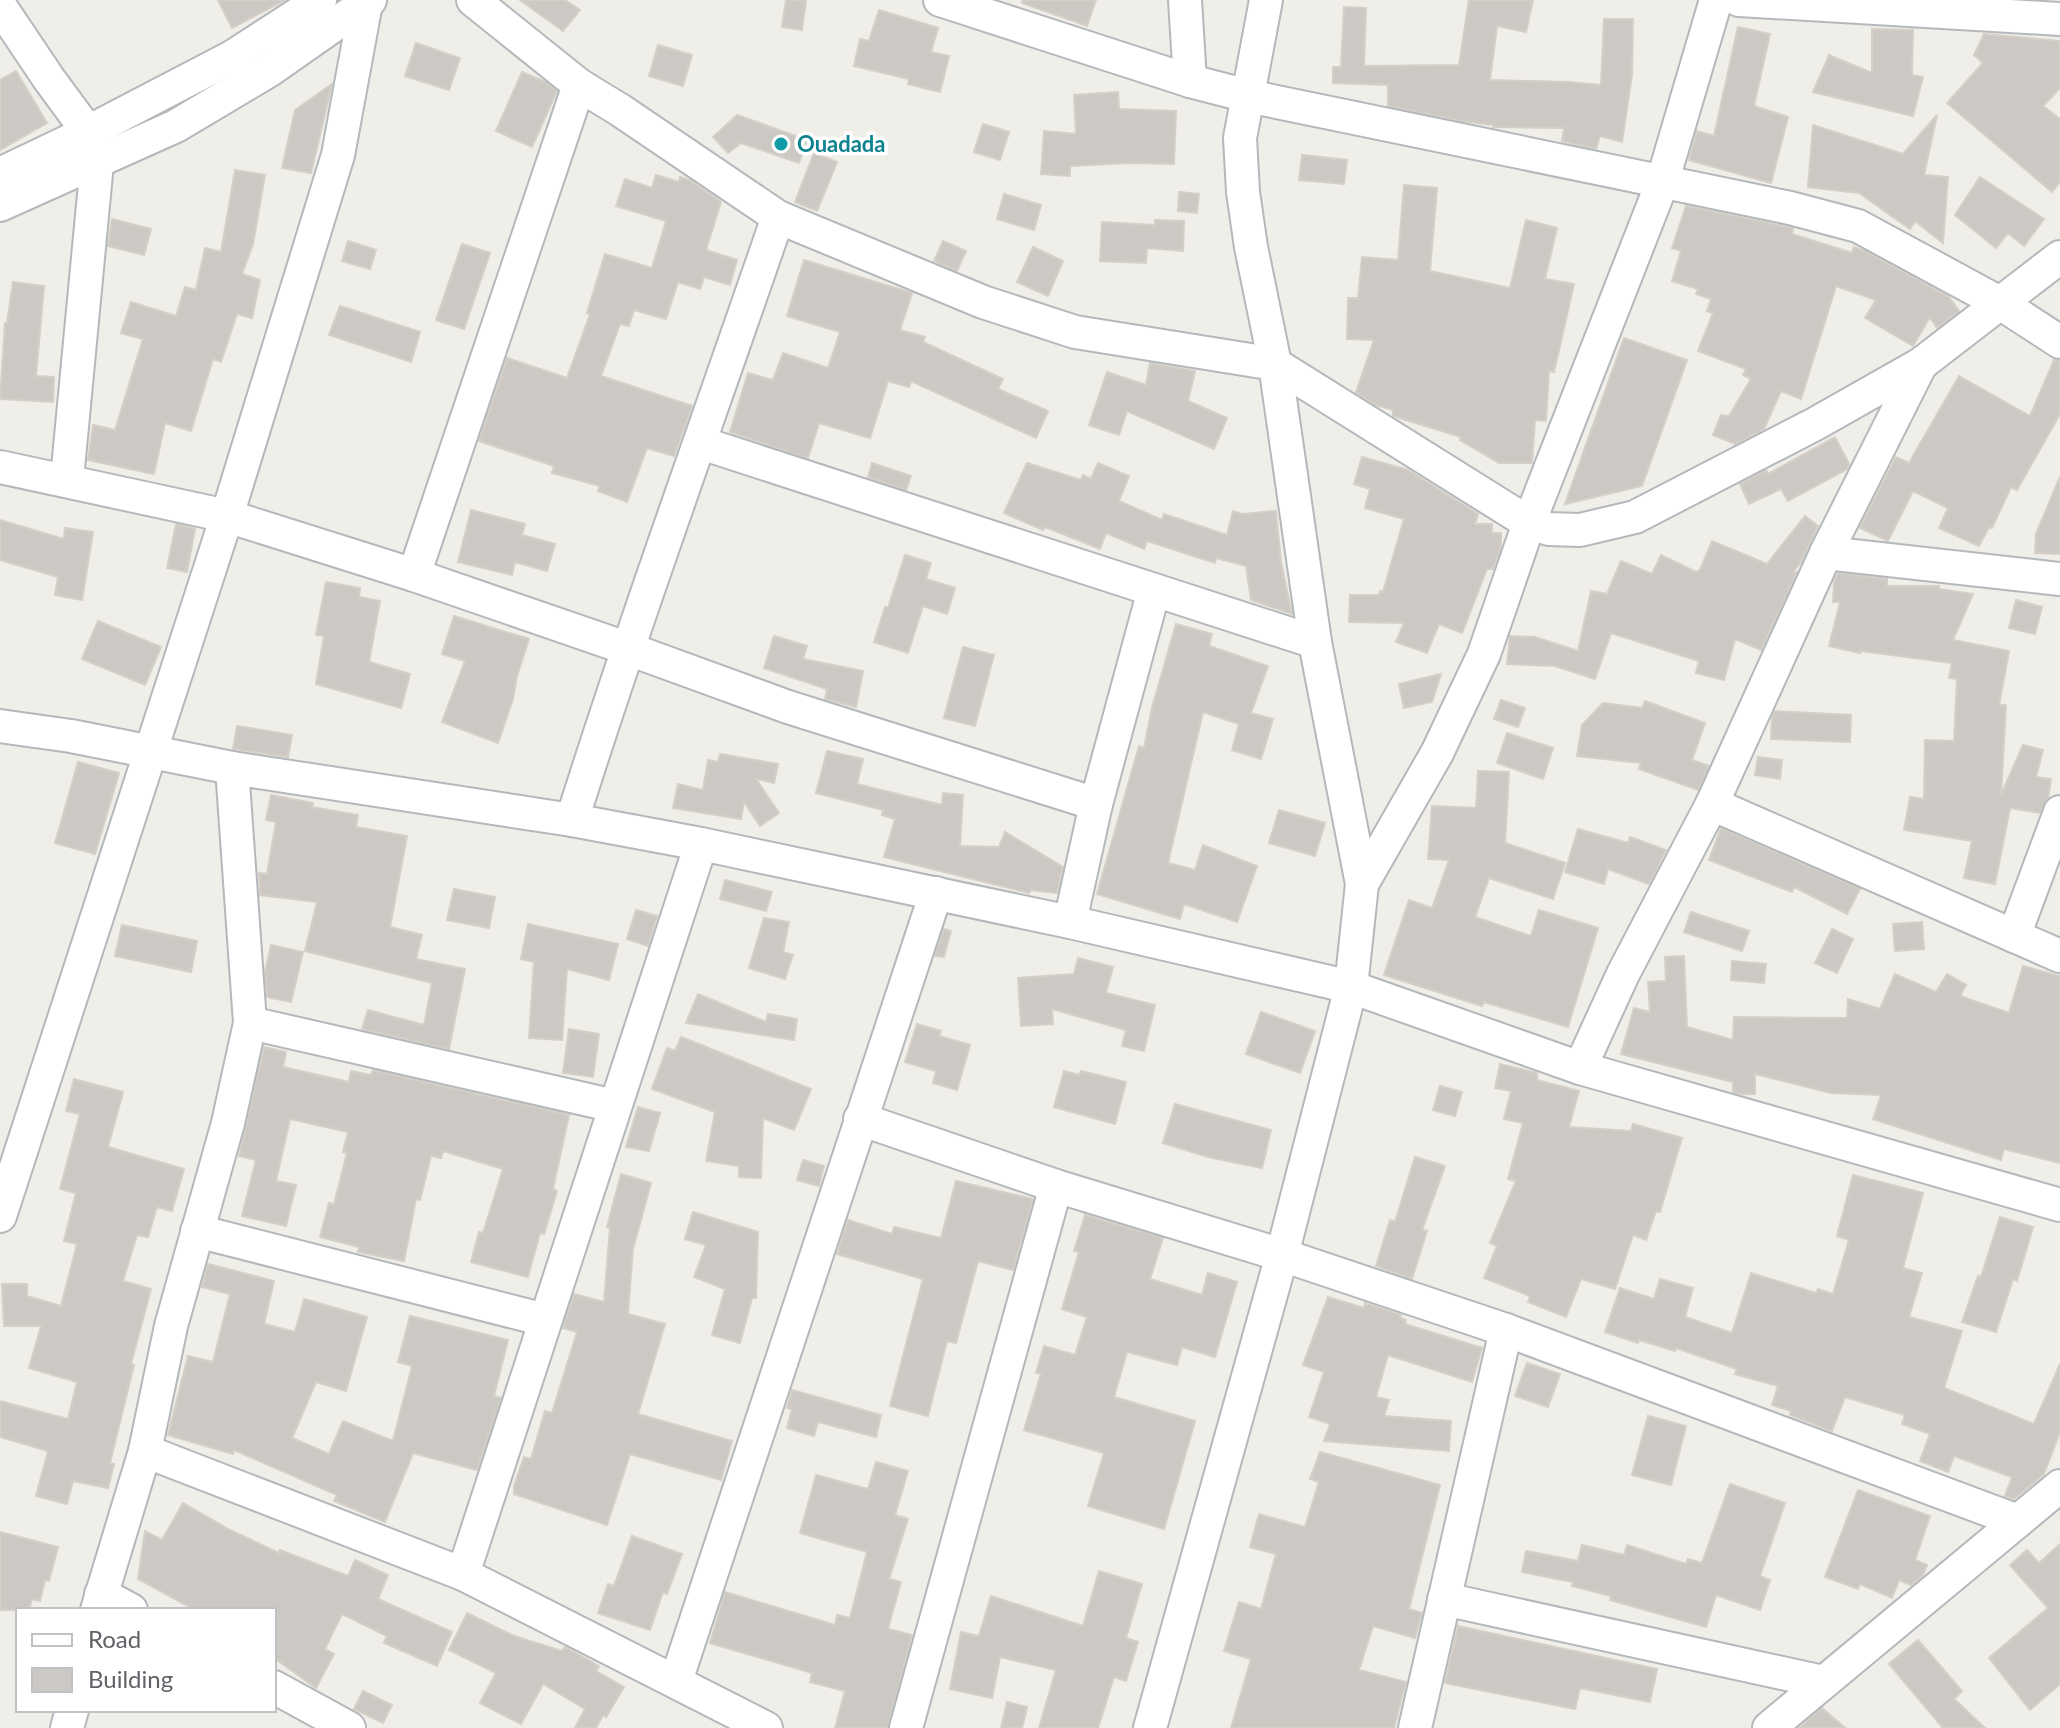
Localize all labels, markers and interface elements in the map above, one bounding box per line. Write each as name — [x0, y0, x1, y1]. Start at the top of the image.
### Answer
place label: Ouadada — [797, 130, 886, 157]
marker: Ouadada — [772, 135, 790, 153]
legend — [16, 1608, 276, 1712]
text: Road — [88, 1624, 141, 1653]
text: Building — [88, 1664, 173, 1693]

